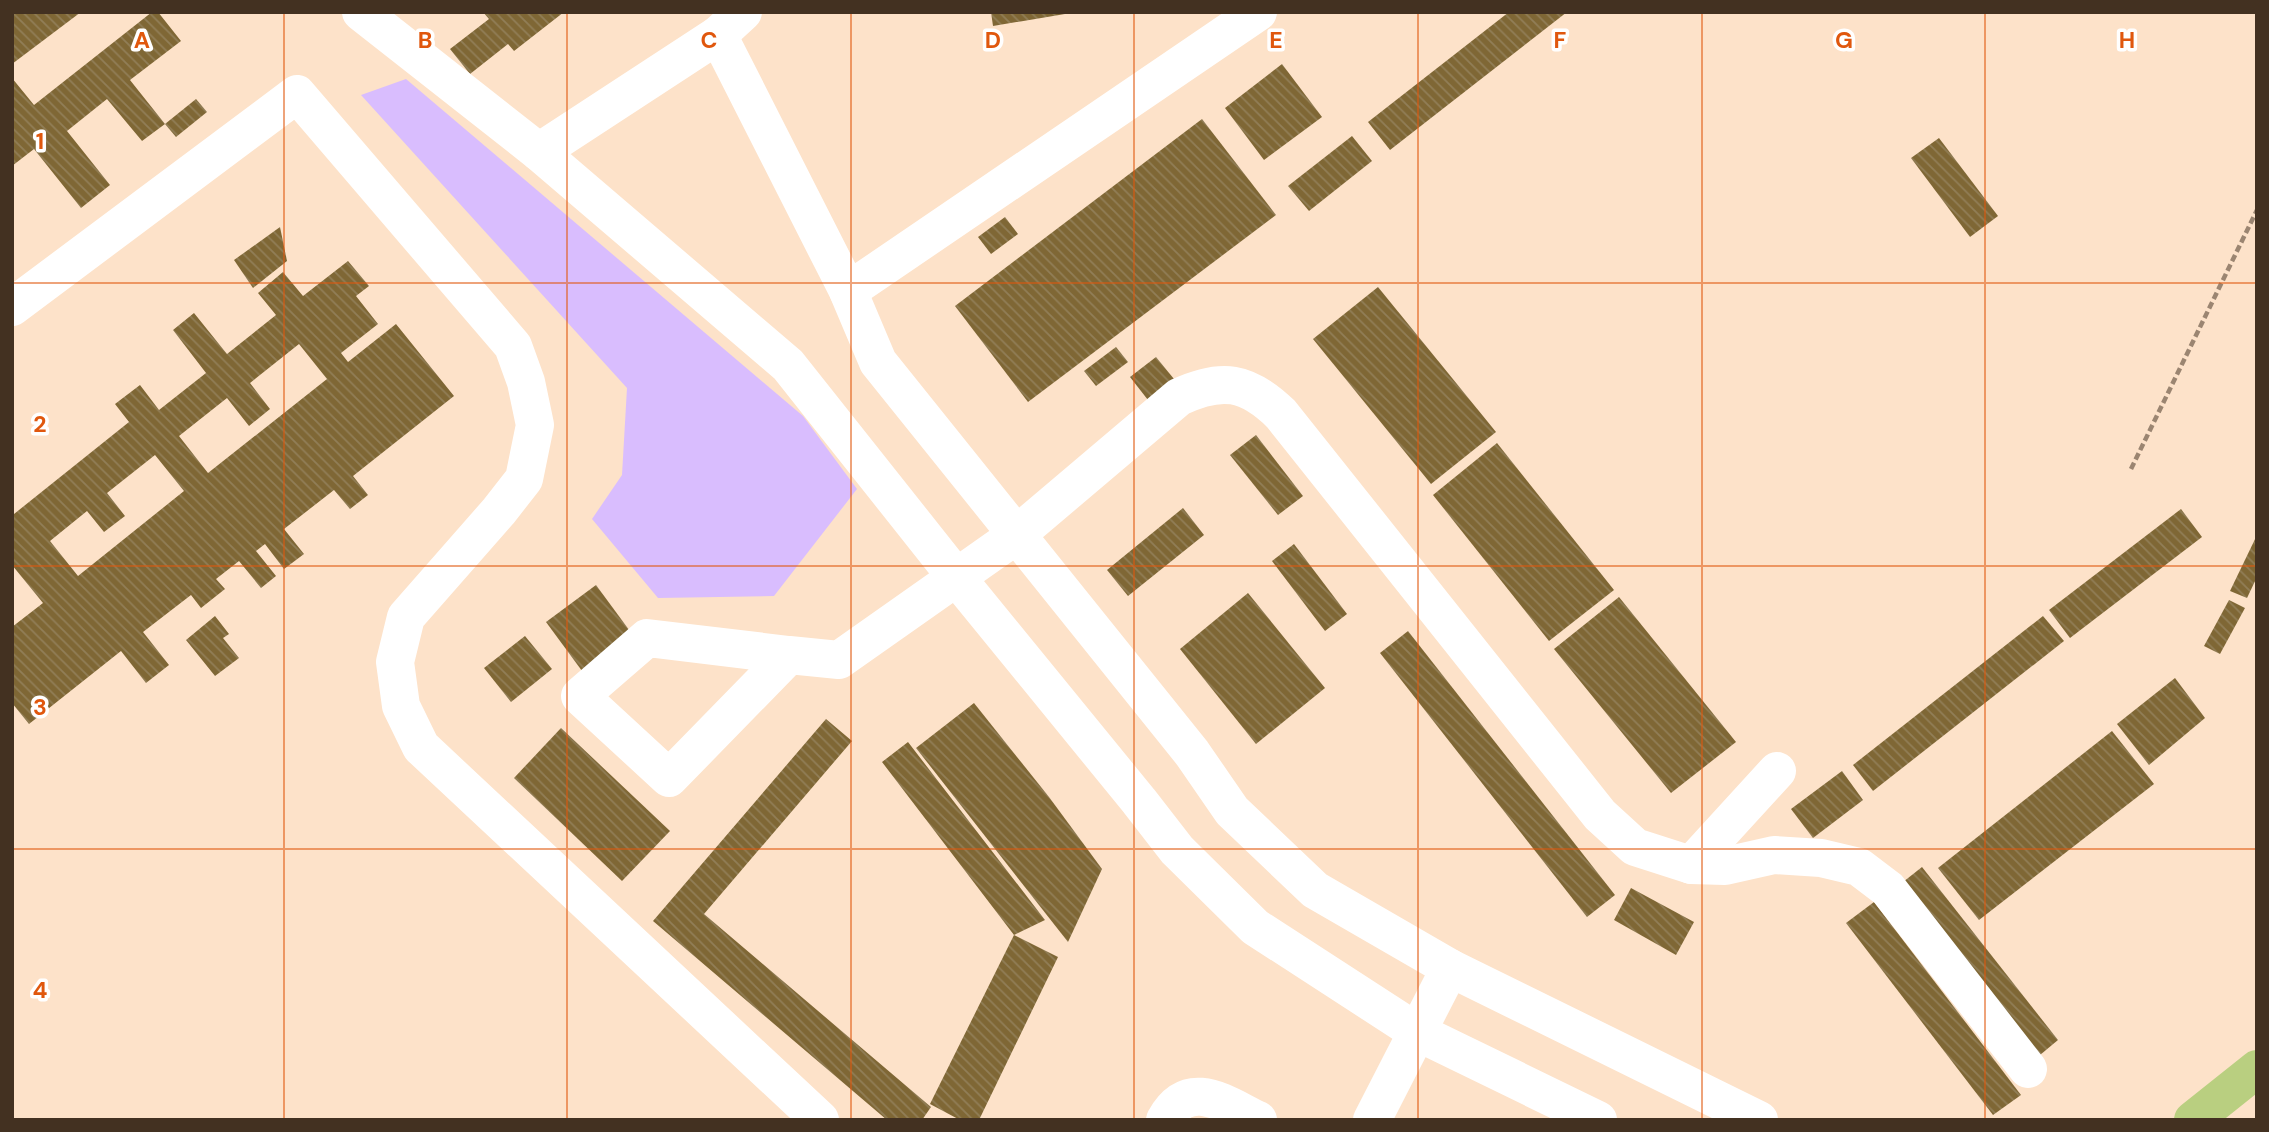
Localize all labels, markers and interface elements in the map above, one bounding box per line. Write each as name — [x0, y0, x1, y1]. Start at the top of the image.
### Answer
text: A — [134, 25, 150, 55]
text: B — [418, 25, 432, 55]
text: C — [701, 25, 717, 55]
text: D — [985, 25, 1001, 55]
text: E — [1269, 25, 1283, 55]
text: F — [1554, 25, 1567, 55]
text: G — [1835, 25, 1853, 55]
text: H — [2119, 25, 2135, 55]
text: 1 — [36, 126, 44, 156]
text: 2 — [33, 409, 47, 439]
text: 3 — [33, 692, 47, 722]
text: 4 — [33, 975, 48, 1005]

